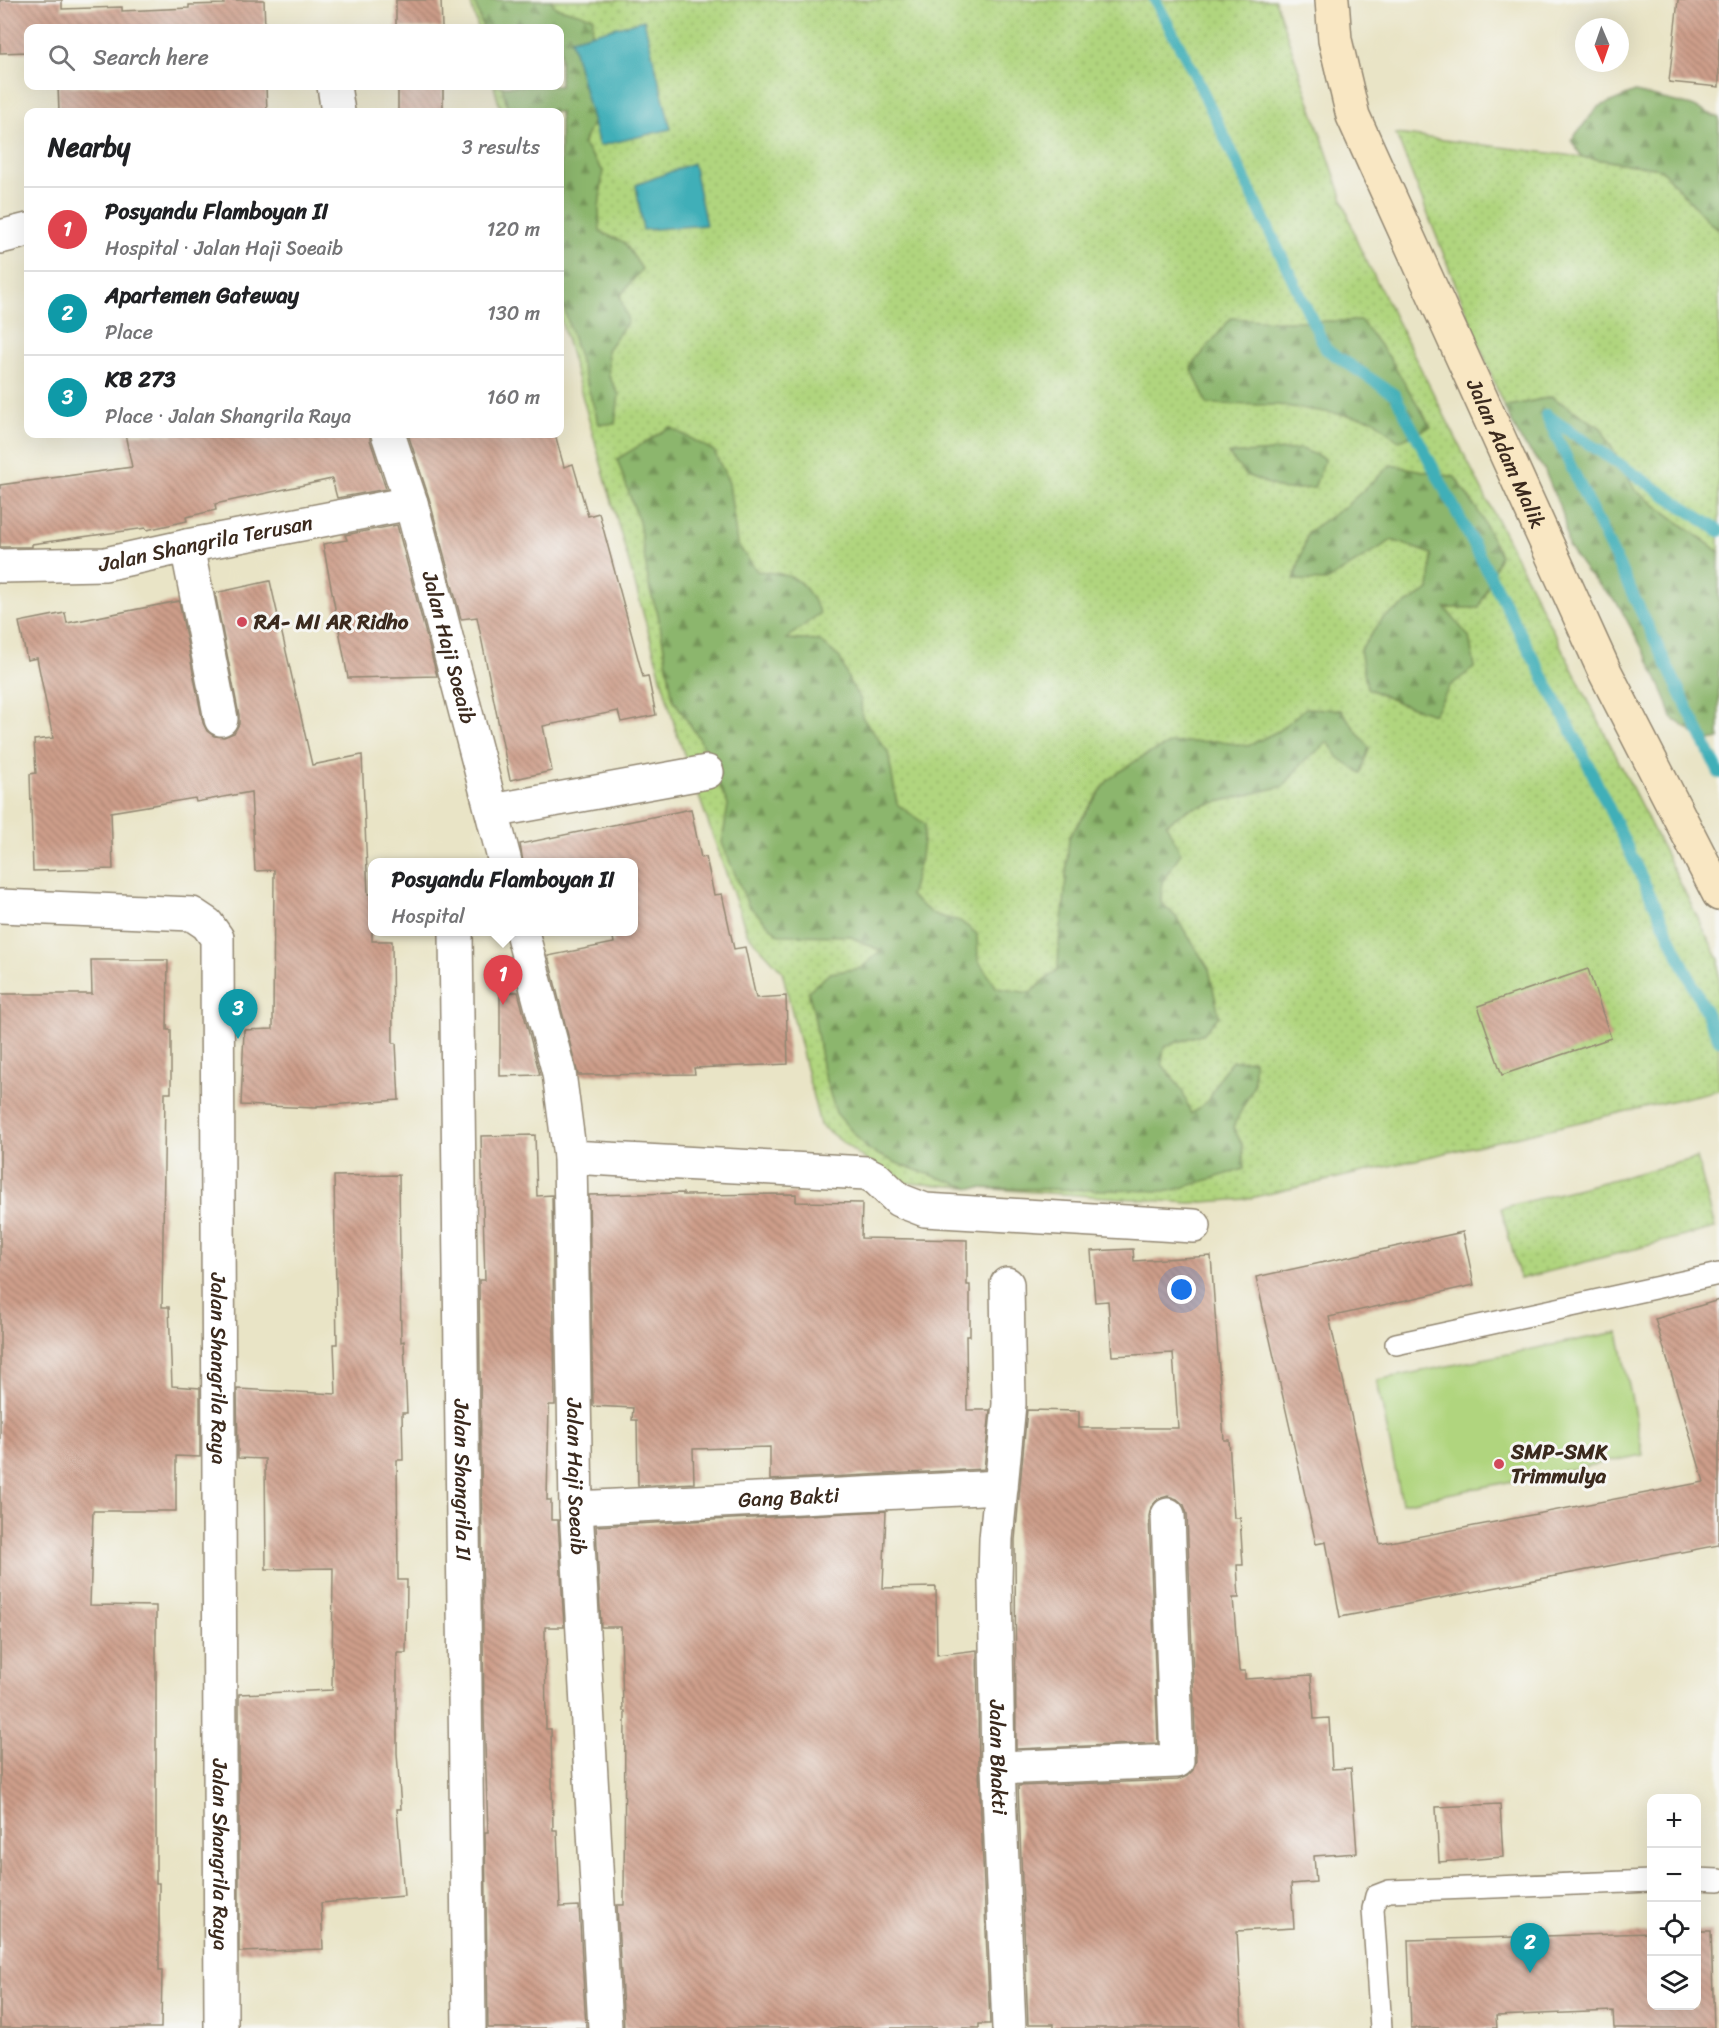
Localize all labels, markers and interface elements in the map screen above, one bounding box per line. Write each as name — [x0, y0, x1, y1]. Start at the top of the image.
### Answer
north arrow — [1575, 18, 1629, 72]
search box — [24, 24, 564, 90]
text: Search here — [93, 38, 209, 77]
icon: search — [45, 41, 78, 74]
text: Nearby — [48, 124, 130, 170]
text: 3 results — [462, 130, 540, 165]
text: Posyandu Flamboyan II — [105, 192, 328, 231]
text: 1 — [63, 212, 72, 247]
text: 120 m — [487, 212, 540, 247]
text: Hospital · Jalan Haji Soeaib — [105, 231, 343, 266]
text: Apartemen Gateway — [105, 276, 299, 315]
text: 2 — [62, 296, 73, 331]
text: 130 m — [487, 296, 540, 331]
text: Place — [105, 315, 153, 350]
text: KB 273 — [105, 360, 176, 399]
street label: Jalan Adam Malik — [1455, 371, 1557, 535]
text: 3 — [62, 380, 73, 415]
text: 160 m — [487, 380, 540, 415]
text: Place · Jalan Shangrila Raya — [105, 399, 351, 434]
street label: Jalan Shangrila Terusan — [98, 503, 316, 583]
street label: Jalan Haji Soeaib — [410, 566, 487, 728]
place label: RA- MI AR Ridho — [253, 603, 409, 641]
marker: RA- MI AR Ridho — [235, 615, 249, 629]
popup — [368, 858, 638, 936]
text: Posyandu Flamboyan II — [391, 860, 615, 899]
text: Hospital — [391, 899, 465, 934]
pin: 1 — [484, 956, 522, 1005]
pin: 3 — [218, 990, 258, 1039]
street label: Jalan Shangrila Raya — [199, 1272, 238, 1465]
your location — [1167, 1275, 1196, 1304]
street label: Jalan Haji Soeaib — [555, 1397, 598, 1556]
street label: Jalan Shangrila II — [443, 1398, 482, 1562]
place label: SMP-SMK Trimmulya — [1510, 1433, 1608, 1495]
marker: SMP-SMK Trimmulya — [1492, 1457, 1506, 1471]
street label: Gang Bakti — [737, 1476, 841, 1519]
street label: Jalan Bhakti — [978, 1699, 1019, 1817]
street label: Jalan Shangrila Raya — [201, 1758, 240, 1951]
map controls — [1647, 1794, 1701, 2010]
button: + — [1647, 1794, 1701, 1848]
button: − — [1647, 1848, 1701, 1902]
button: locate — [1647, 1902, 1701, 1956]
pin: 2 — [1510, 1924, 1550, 1973]
button: layers — [1647, 1956, 1701, 2010]

